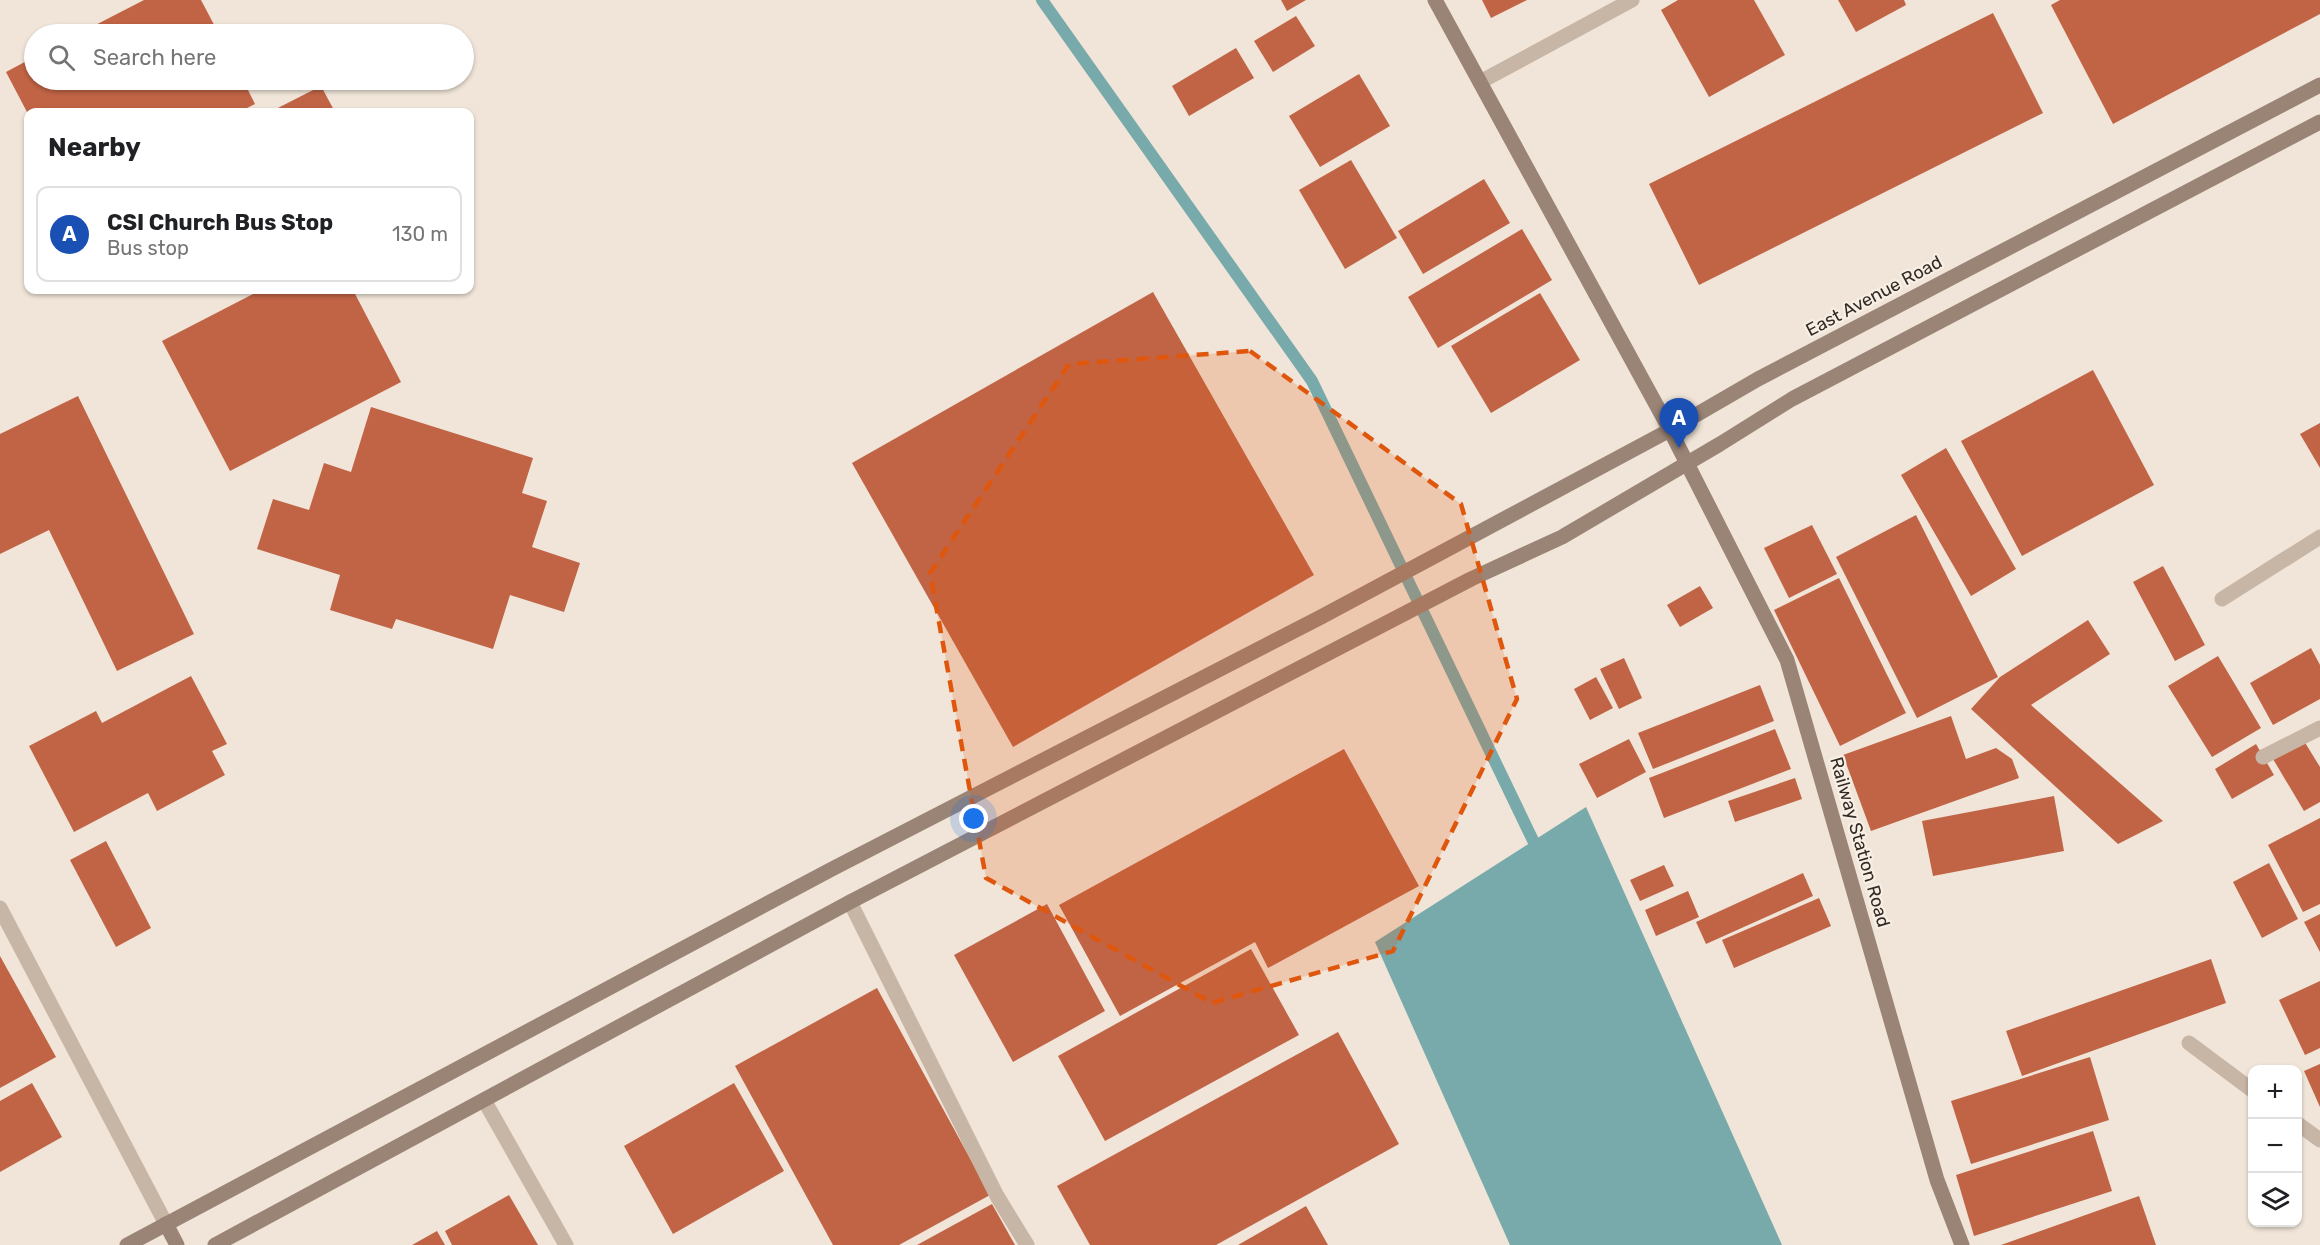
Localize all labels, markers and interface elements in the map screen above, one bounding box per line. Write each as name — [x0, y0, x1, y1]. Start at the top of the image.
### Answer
search box — [24, 24, 474, 90]
icon: search — [45, 41, 78, 74]
text: Search here — [93, 44, 216, 71]
text: Nearby — [48, 132, 141, 163]
text: CSI Church Bus Stop — [107, 209, 333, 236]
text: A — [62, 222, 77, 246]
text: 130 m — [392, 222, 448, 246]
text: Bus stop — [107, 236, 189, 260]
street label: East Avenue Road — [1802, 251, 1946, 341]
pin: A — [1660, 398, 1698, 448]
street label: Railway Station Road — [1825, 754, 1895, 930]
your location — [959, 804, 988, 833]
map controls — [2248, 1065, 2302, 1227]
button: + — [2248, 1065, 2302, 1119]
button: − — [2248, 1119, 2302, 1173]
button: layers — [2248, 1173, 2302, 1227]

